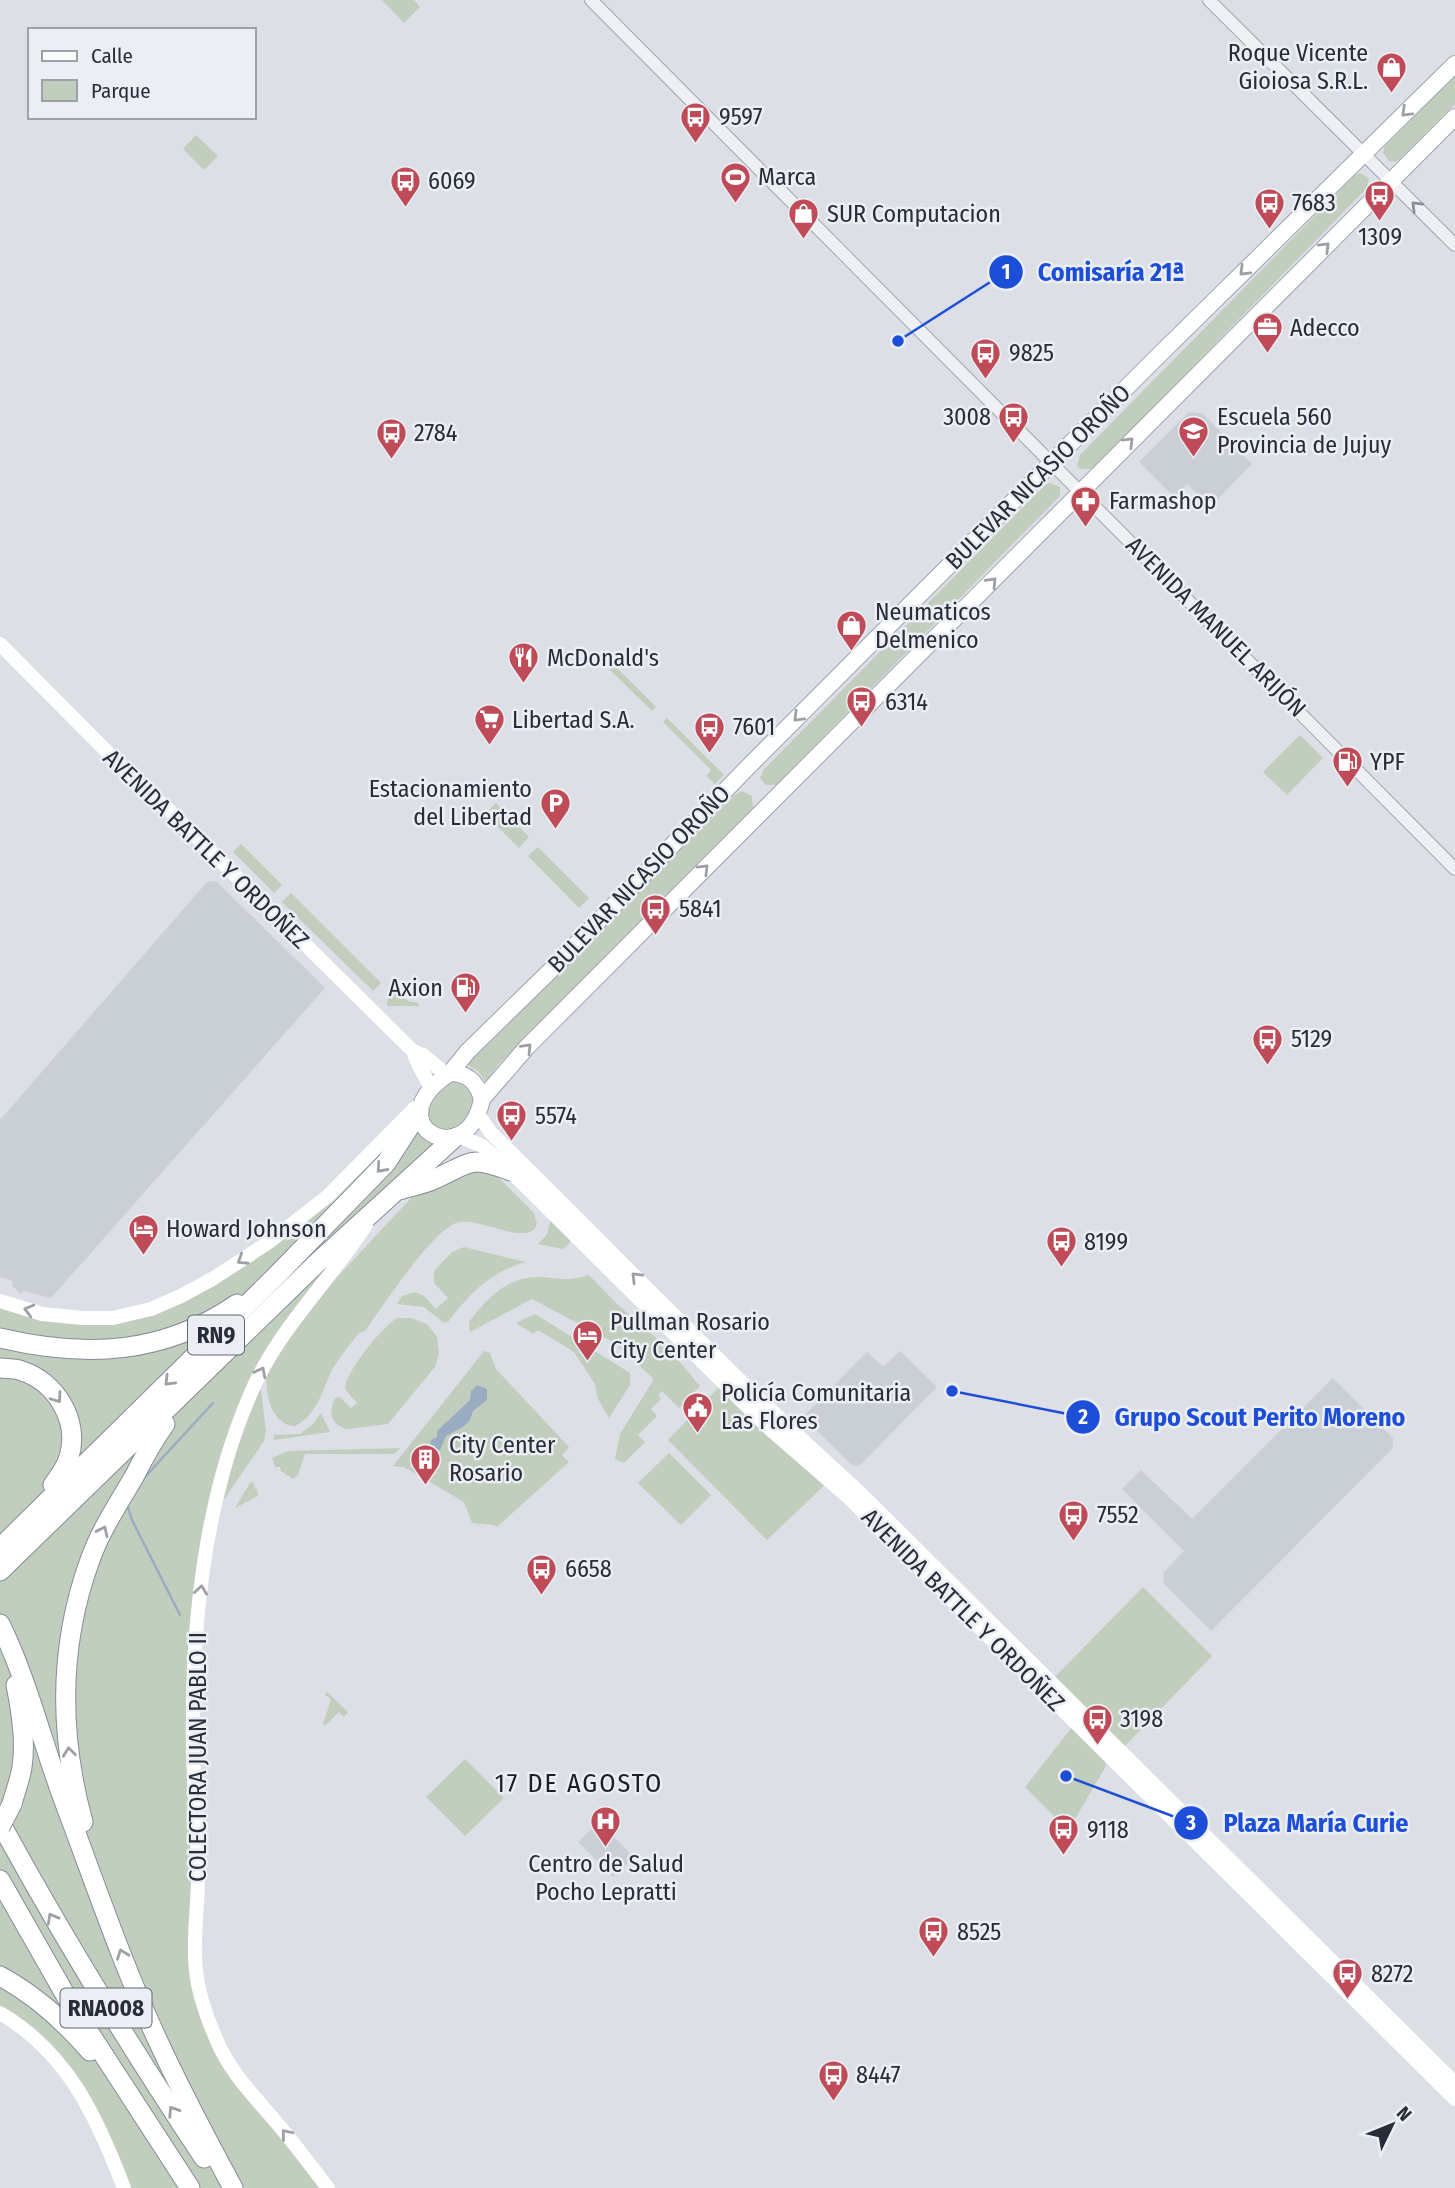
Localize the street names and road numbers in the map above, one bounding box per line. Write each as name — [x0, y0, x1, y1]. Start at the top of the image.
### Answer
street label: BULEVAR NICASIO OROÑO — [940, 379, 1136, 575]
street label: AVENIDA MANUEL ARIJÓN — [1120, 531, 1312, 723]
street label: AVENIDA BATTLE Y ORDOÑEZ — [98, 744, 314, 954]
street label: BULEVAR NICASIO OROÑO — [542, 780, 736, 978]
road number: RN9 — [188, 1316, 244, 1354]
street label: AVENIDA BATTLE Y ORDOÑEZ — [856, 1503, 1070, 1717]
street label: COLECTORA JUAN PABLO II — [184, 1632, 212, 1882]
road number: RNA008 — [60, 1988, 152, 2027]

